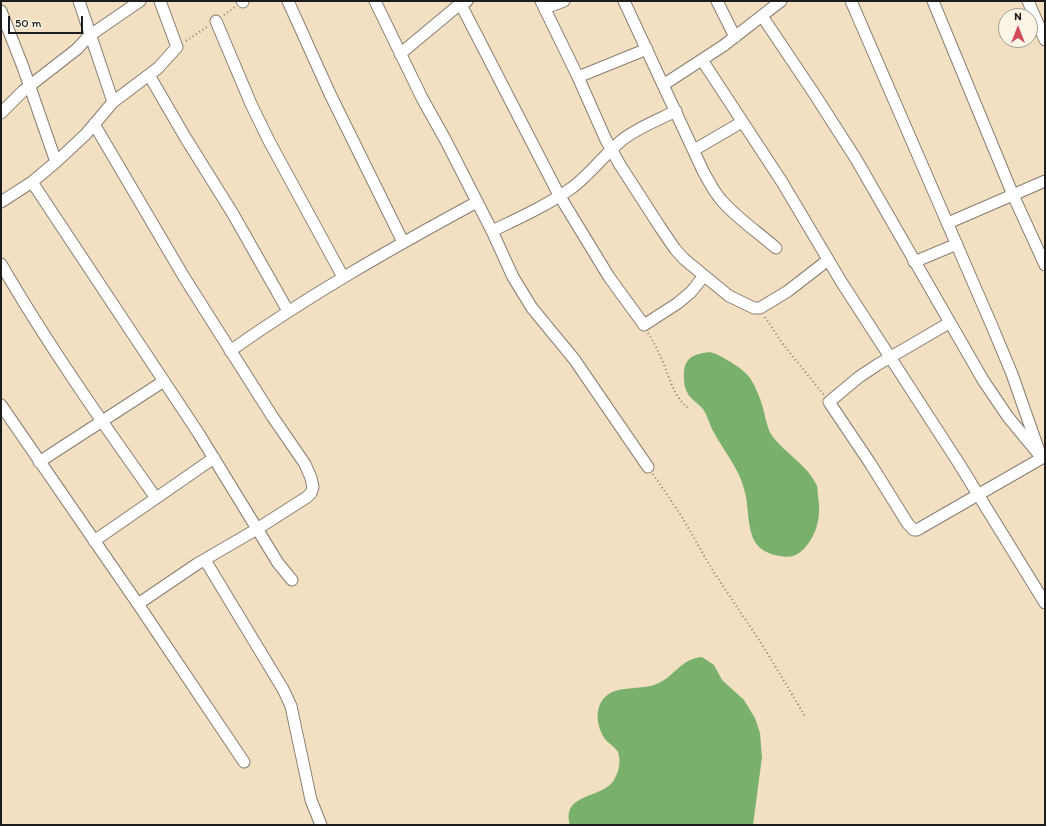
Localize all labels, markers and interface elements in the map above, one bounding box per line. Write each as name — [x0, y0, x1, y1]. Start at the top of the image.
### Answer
scale bar — [10, 8, 85, 34]
north arrow — [998, 8, 1038, 48]
text: N — [1014, 10, 1022, 23]
text: 50 m — [15, 16, 41, 30]

